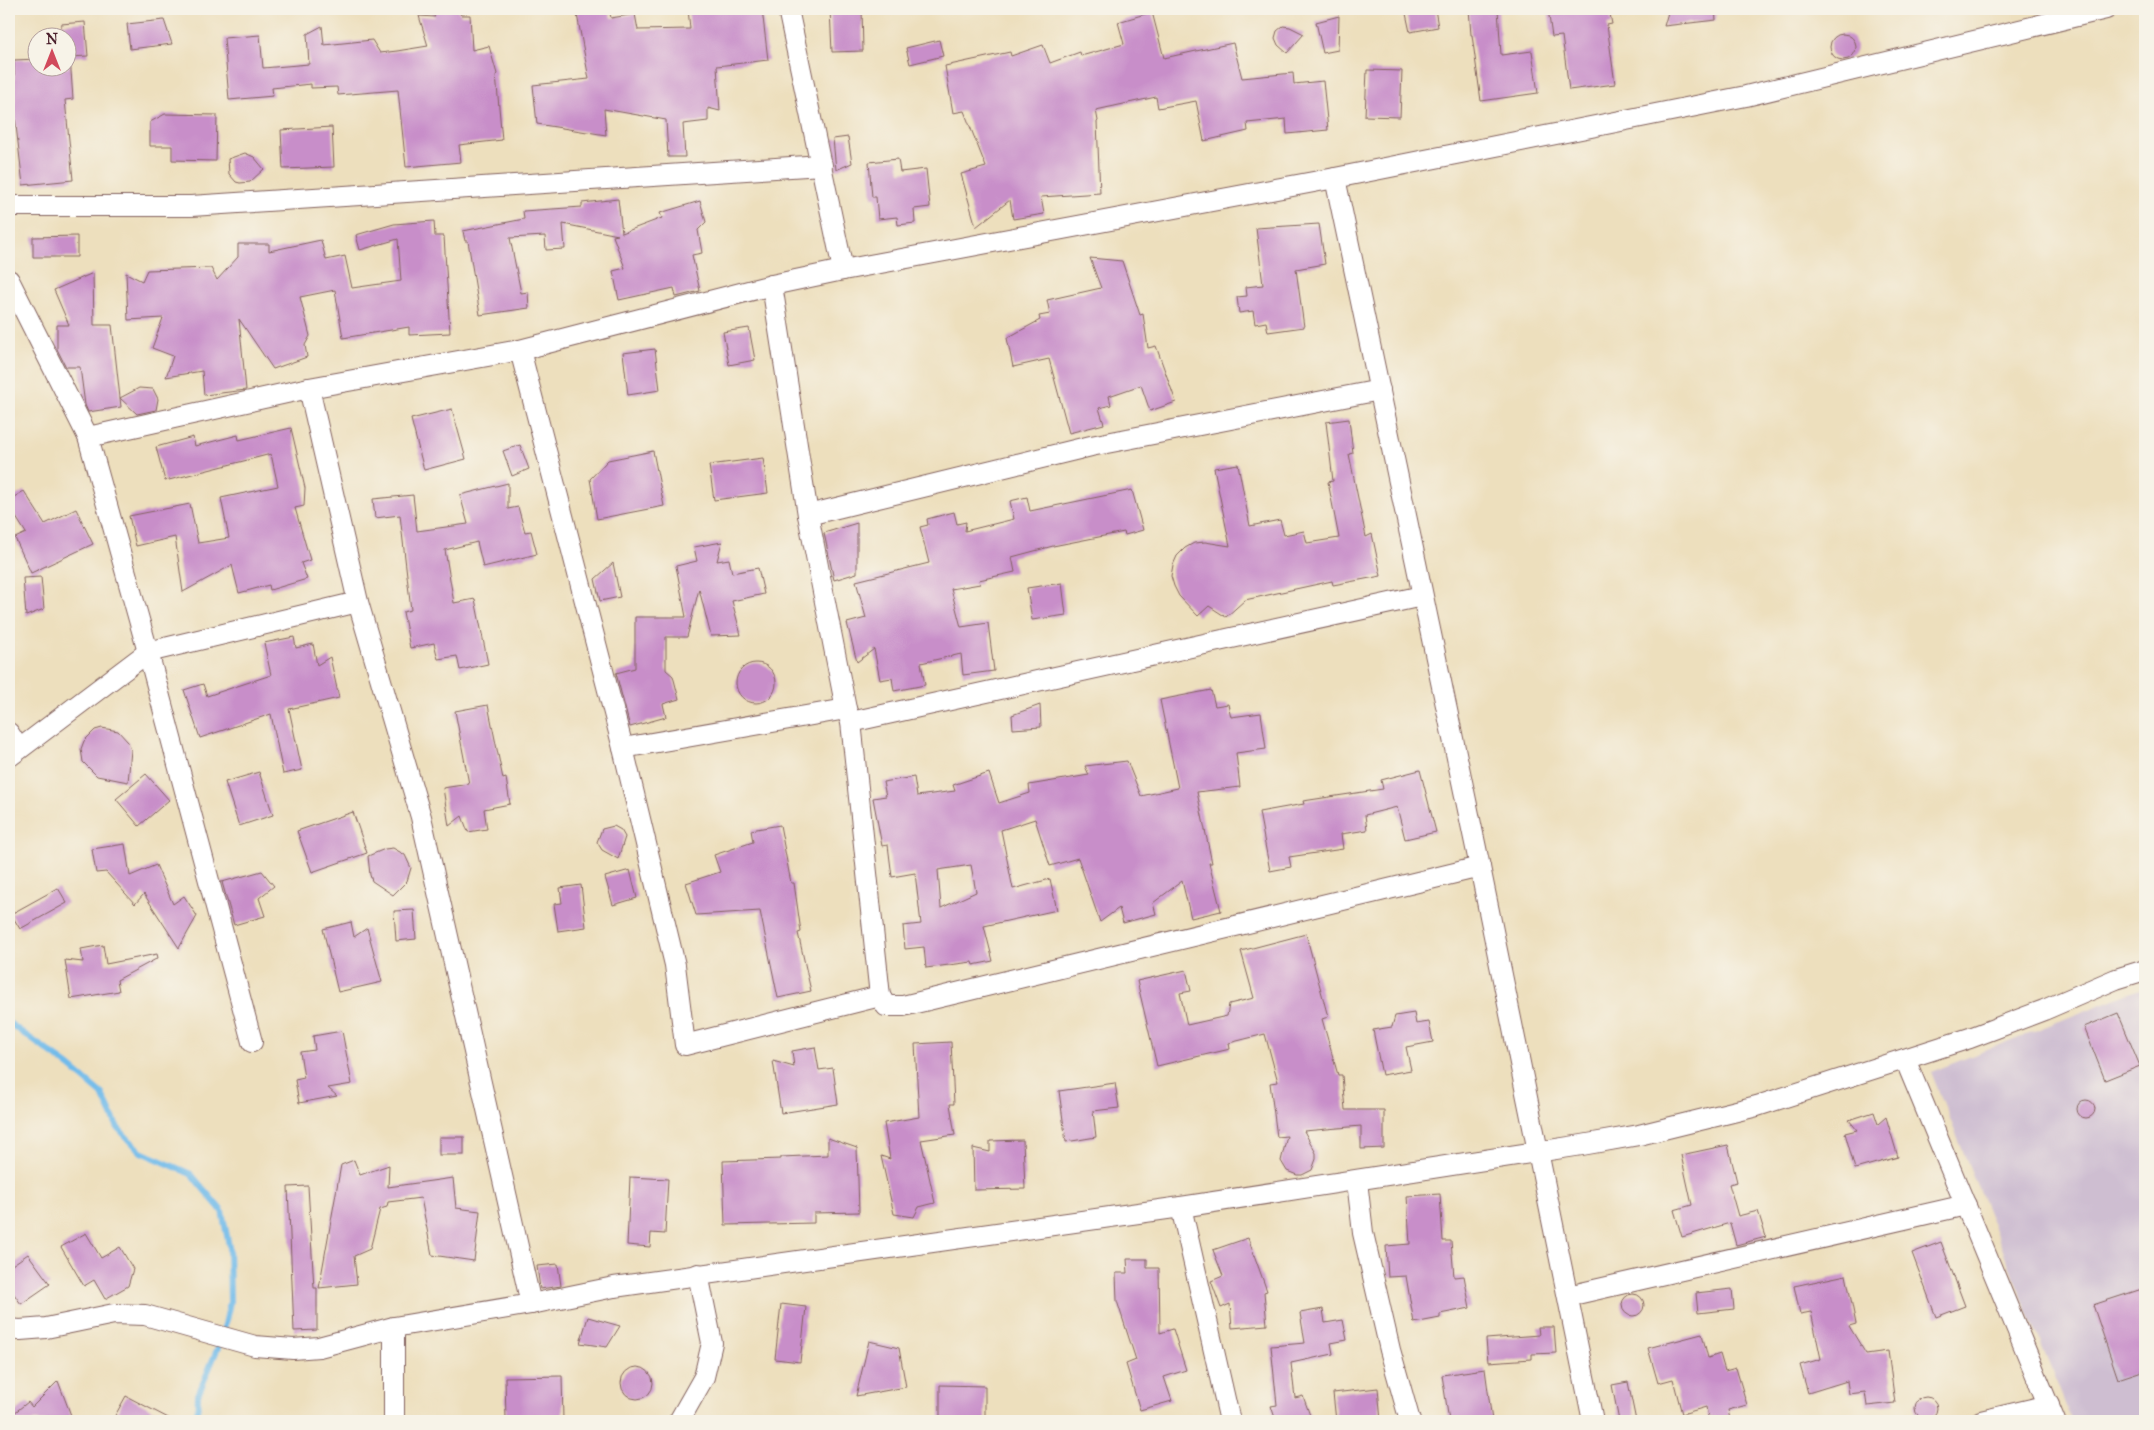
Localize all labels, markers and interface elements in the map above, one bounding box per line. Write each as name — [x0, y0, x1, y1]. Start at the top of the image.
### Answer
north arrow — [28, 28, 78, 78]
text: N — [46, 31, 58, 48]

